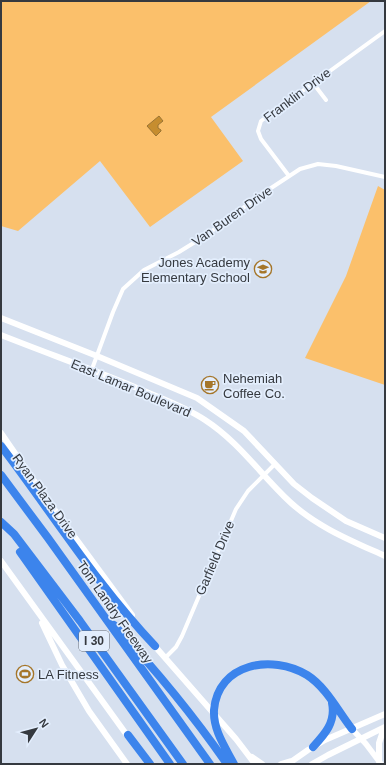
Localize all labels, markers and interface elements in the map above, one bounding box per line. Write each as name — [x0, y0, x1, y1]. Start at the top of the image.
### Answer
street label: Franklin Drive — [260, 65, 334, 125]
street label: Van Buren Drive — [189, 183, 275, 249]
place label: Jones Academy Elementary School — [141, 255, 250, 285]
school or university icon: Jones Academy Elementary School — [253, 259, 273, 279]
street label: East Lamar Boulevard — [69, 356, 193, 420]
place label: Nehemiah Coffee Co. — [223, 371, 285, 401]
cafe icon: Nehemiah Coffee Co. — [200, 375, 220, 395]
street label: Ryan Plaza Drive — [9, 451, 81, 541]
street label: Garfield Drive — [193, 518, 237, 598]
street label: Tom Landry Freeway — [74, 558, 156, 666]
road number: I 30 — [79, 631, 109, 651]
sports icon: LA Fitness — [15, 664, 35, 684]
place label: LA Fitness — [38, 667, 99, 682]
north arrow — [16, 709, 56, 749]
text: N — [37, 716, 51, 730]

